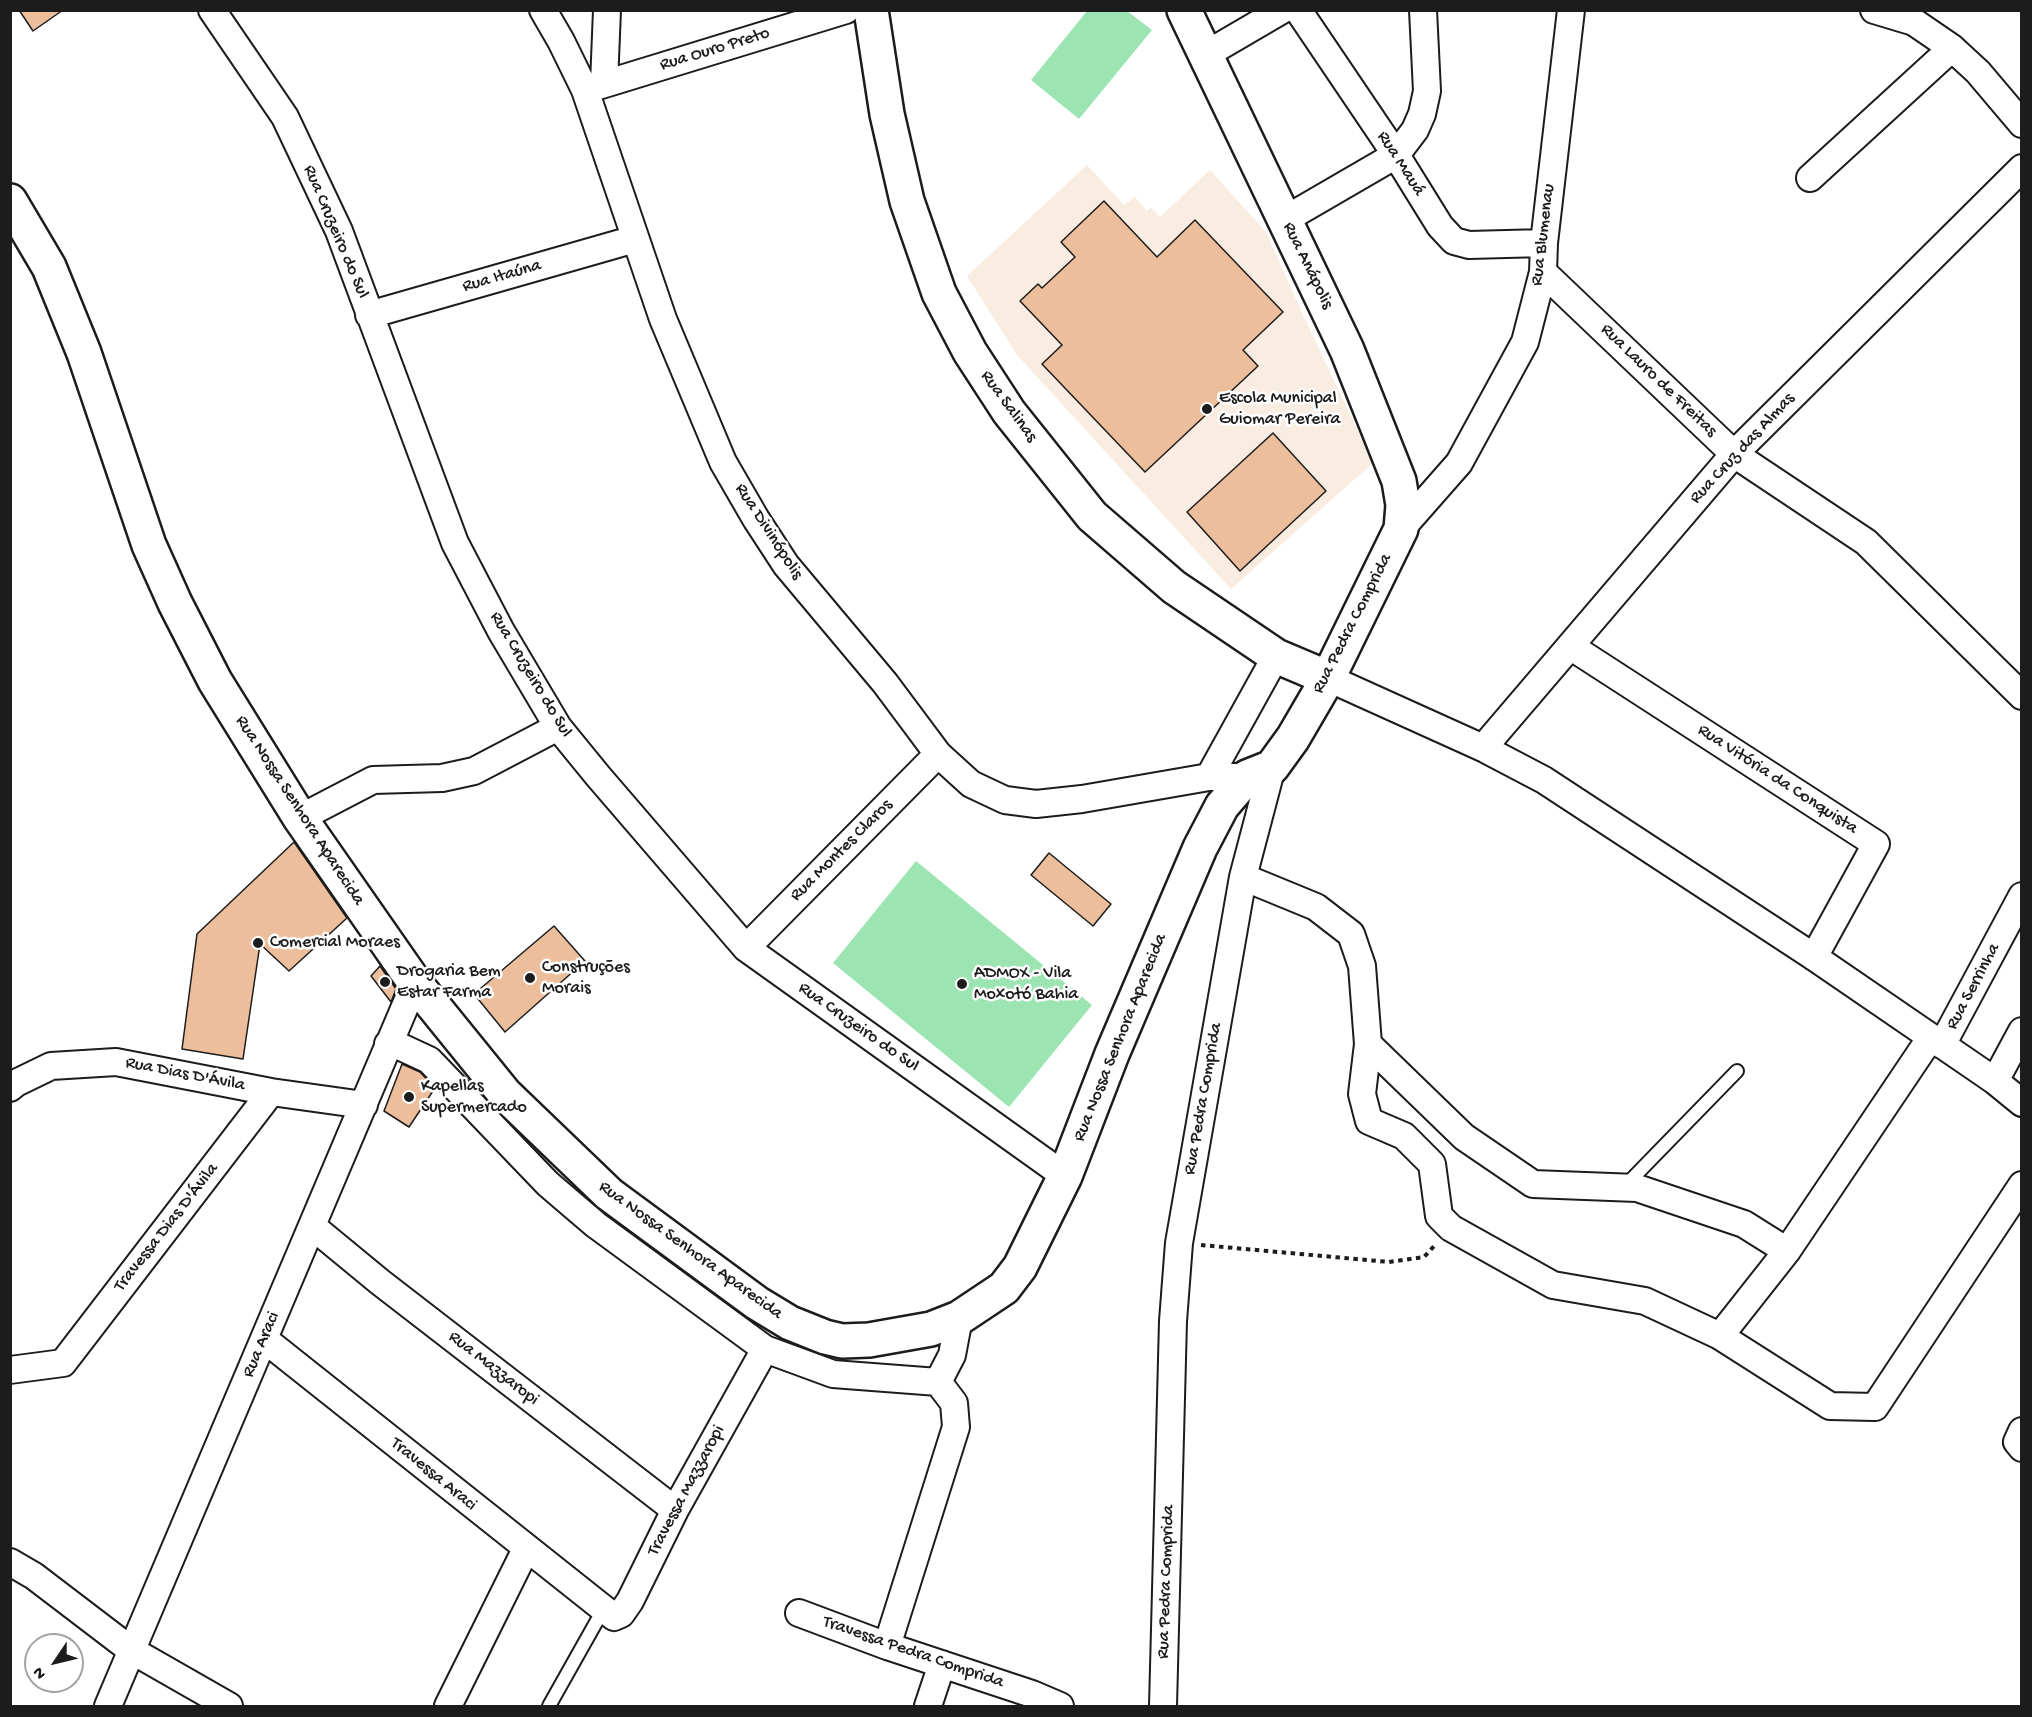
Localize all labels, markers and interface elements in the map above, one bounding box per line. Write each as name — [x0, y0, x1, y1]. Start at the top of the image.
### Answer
street label: Rua Ouro Preto — [657, 23, 773, 77]
street label: Rua Mauá — [1371, 127, 1429, 201]
street label: Rua Cruzeiro do Sul — [297, 162, 373, 302]
street label: Rua Blumenau — [1527, 183, 1561, 287]
street label: Rua Anápolis — [1277, 219, 1337, 313]
street label: Rua Itaúna — [460, 255, 544, 299]
street label: Rua Lauro de Freitas — [1595, 320, 1721, 442]
street label: Rua Salinas — [975, 367, 1041, 447]
place label: Escola Municipal Guiomar Pereira — [1219, 388, 1341, 430]
street label: Rua Cruz das Almas — [1686, 389, 1800, 509]
marker: Escola Municipal Guiomar Pereira — [1200, 402, 1214, 416]
street label: Rua Divinópolis — [729, 480, 807, 584]
street label: Rua Pedra Comprida — [1308, 550, 1398, 698]
street label: Rua Cruzeiro do Sul — [484, 608, 576, 742]
street label: Rua Nossa Senhora Aparecida — [229, 712, 369, 910]
street label: Rua Vitória da Conquista — [1693, 720, 1861, 840]
street label: Rua Montes Claros — [786, 795, 898, 907]
street label: Rua Nossa Senhora Aparecida — [1069, 931, 1173, 1145]
place label: Comercial Moraes — [270, 932, 400, 954]
marker: Comercial Moraes — [251, 936, 265, 950]
street label: Rua Serrinha — [1942, 940, 2006, 1034]
place label: Construções Morais — [542, 957, 630, 1000]
place label: Drogaria Bem Estar Farma — [397, 961, 500, 1004]
place label: ADMOX - Vila Moxotó Bahia — [974, 963, 1078, 1006]
marker: Construções Morais — [523, 971, 537, 985]
marker: Drogaria Bem Estar Farma — [378, 975, 392, 989]
marker: ADMOX - Vila Moxotó Bahia — [955, 977, 969, 991]
street label: Rua Cruzeiro do Sul — [793, 978, 923, 1078]
street label: Rua Pedra Comprida — [1180, 1021, 1228, 1177]
street label: Rua Dias D'Ávila — [123, 1053, 247, 1097]
place label: Kapellas Supermercado — [421, 1076, 527, 1118]
marker: Kapellas Supermercado — [402, 1090, 416, 1104]
street label: Travessa Dias D'Ávila — [110, 1159, 224, 1297]
street label: Rua Nossa Senhora Aparecida — [594, 1177, 786, 1325]
street label: Rua Araci — [239, 1309, 285, 1381]
street label: Rua Mazzaropi — [443, 1327, 543, 1411]
street label: Travessa Mazzaropi — [643, 1422, 731, 1560]
street label: Travessa Araci — [385, 1434, 481, 1516]
street label: Rua Pedra Comprida — [1154, 1505, 1180, 1659]
street label: Travessa Pedra Comprida — [820, 1612, 1006, 1694]
north arrow — [24, 1633, 84, 1693]
text: N — [30, 1663, 51, 1682]

